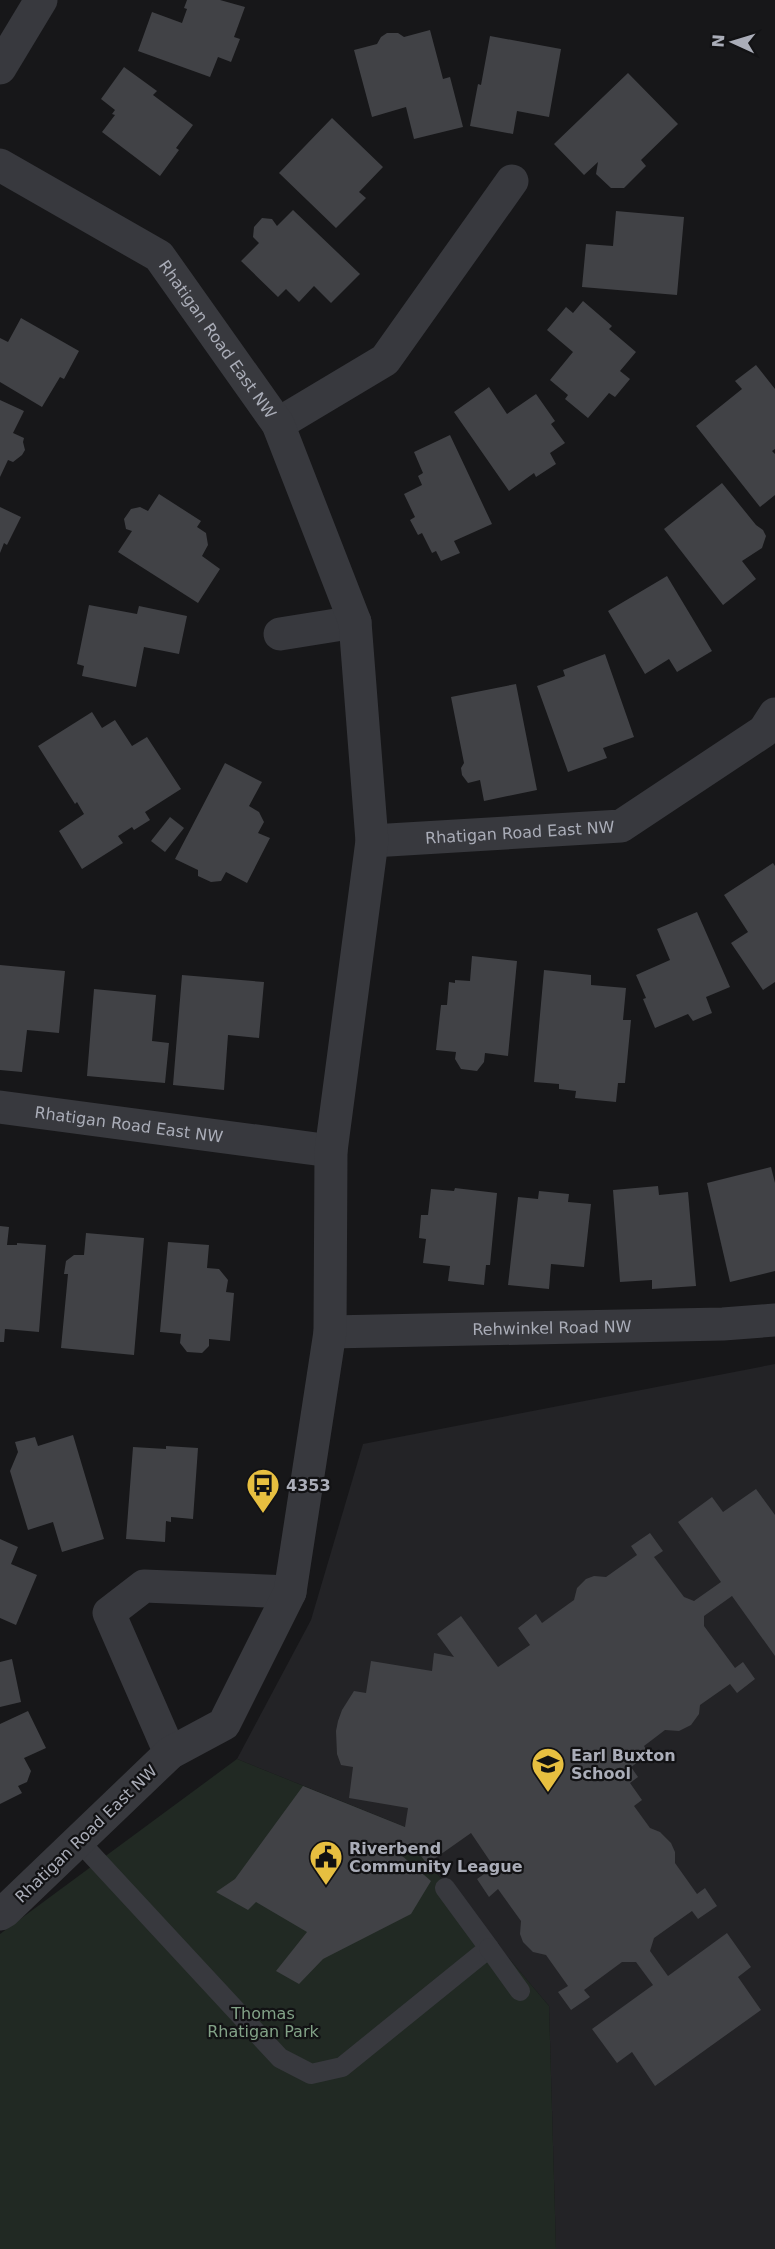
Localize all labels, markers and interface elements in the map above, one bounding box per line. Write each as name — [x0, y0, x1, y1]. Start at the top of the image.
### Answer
north arrow — [703, 12, 763, 72]
text: N — [709, 34, 728, 48]
street label: Rhatigan Road East NW — [155, 256, 281, 422]
street label: Rhatigan Road East NW — [424, 817, 615, 847]
street label: Rhatigan Road East NW — [34, 1102, 224, 1146]
street label: Rehwinkel Road NW — [472, 1316, 632, 1339]
bus stop icon: 4353 — [245, 1467, 281, 1514]
place label: 4353 — [286, 1476, 331, 1495]
school or university icon: Earl Buxton School — [530, 1746, 566, 1793]
place label: Earl Buxton School — [571, 1746, 676, 1783]
street label: Rhatigan Road East NW — [11, 1761, 161, 1907]
public building icon: Riverbend Community League — [308, 1839, 344, 1886]
place label: Riverbend Community League — [349, 1839, 523, 1876]
park label: Thomas Rhatigan Park — [207, 2004, 320, 2041]

